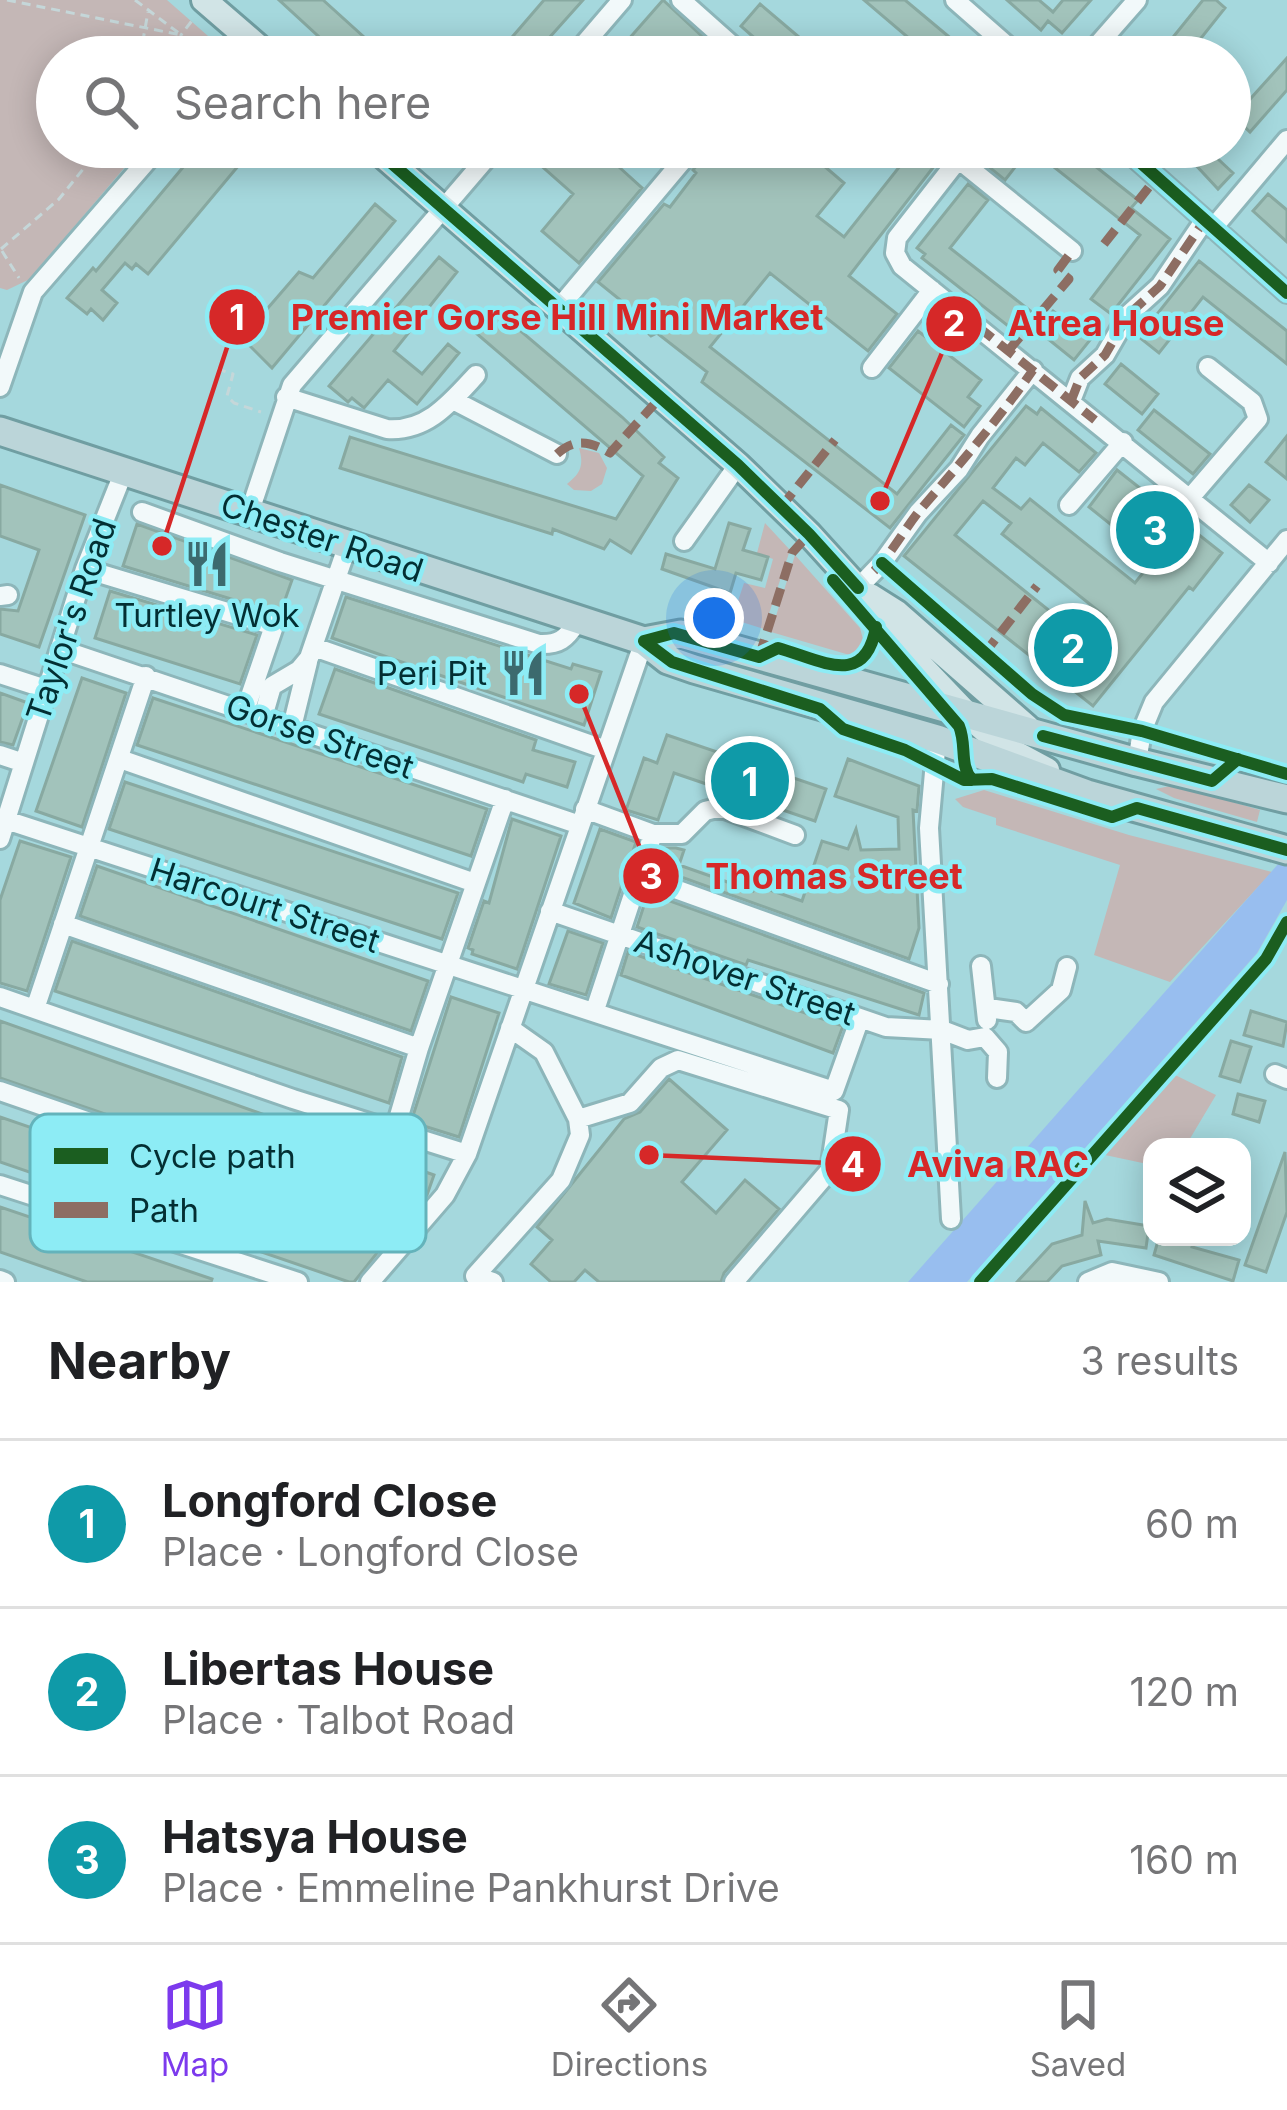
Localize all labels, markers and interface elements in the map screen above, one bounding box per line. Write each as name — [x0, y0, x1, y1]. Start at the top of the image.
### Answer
search box — [36, 36, 1251, 168]
icon: search — [78, 69, 144, 135]
text: Search here — [174, 75, 431, 130]
callout: Premier Gorse Hill Mini Market — [207, 281, 847, 353]
callout: Atrea House — [924, 288, 1249, 360]
text: 1 — [229, 295, 245, 339]
text: Premier Gorse Hill Mini Market — [291, 295, 823, 339]
text: 2 — [943, 301, 965, 345]
text: Atrea House — [1007, 301, 1225, 345]
street label: Chester Road — [216, 484, 428, 590]
pin: 3 — [1116, 485, 1194, 575]
street label: Taylor's Road — [18, 513, 124, 727]
restaurant icon: Turtley Wok — [182, 539, 232, 589]
your location — [684, 588, 744, 648]
place label: Turtley Wok — [114, 595, 300, 635]
pin: 2 — [1034, 603, 1112, 693]
restaurant icon: Peri Pit — [498, 648, 548, 698]
place label: Peri Pit — [377, 653, 487, 693]
street label: Gorse Street — [221, 685, 419, 787]
pin: 1 — [711, 736, 789, 826]
callout: Thomas Street — [621, 840, 987, 912]
street label: Harcourt Street — [145, 849, 385, 961]
text: 3 — [639, 854, 663, 898]
text: Thomas Street — [705, 854, 963, 898]
street label: Ashover Street — [629, 921, 861, 1034]
legend — [30, 1114, 426, 1252]
callout: Aviva RAC — [823, 1128, 1113, 1200]
text: Cycle path — [129, 1136, 296, 1176]
map controls — [1143, 1138, 1251, 1246]
button: layers — [1143, 1138, 1251, 1246]
text: 4 — [841, 1142, 865, 1186]
text: Aviva RAC — [907, 1142, 1089, 1186]
text: Path — [129, 1190, 199, 1230]
text: Nearby — [48, 1330, 231, 1391]
text: 3 results — [1081, 1337, 1239, 1384]
text: Longford Close — [162, 1473, 497, 1528]
text: 1 — [79, 1500, 95, 1547]
text: 60 m — [1145, 1500, 1239, 1547]
text: Place · Longford Close — [162, 1528, 579, 1575]
text: Libertas House — [162, 1641, 494, 1696]
text: 2 — [75, 1668, 99, 1715]
text: 120 m — [1130, 1668, 1239, 1715]
text: Place · Talbot Road — [162, 1696, 515, 1743]
text: Hatsya House — [162, 1809, 468, 1864]
text: 3 — [74, 1836, 100, 1883]
text: 160 m — [1129, 1836, 1239, 1883]
text: Place · Emmeline Pankhurst Drive — [162, 1864, 780, 1911]
tab: Map — [161, 1972, 229, 2084]
tab: Directions — [551, 1972, 708, 2084]
tab: Saved — [1030, 1972, 1126, 2084]

